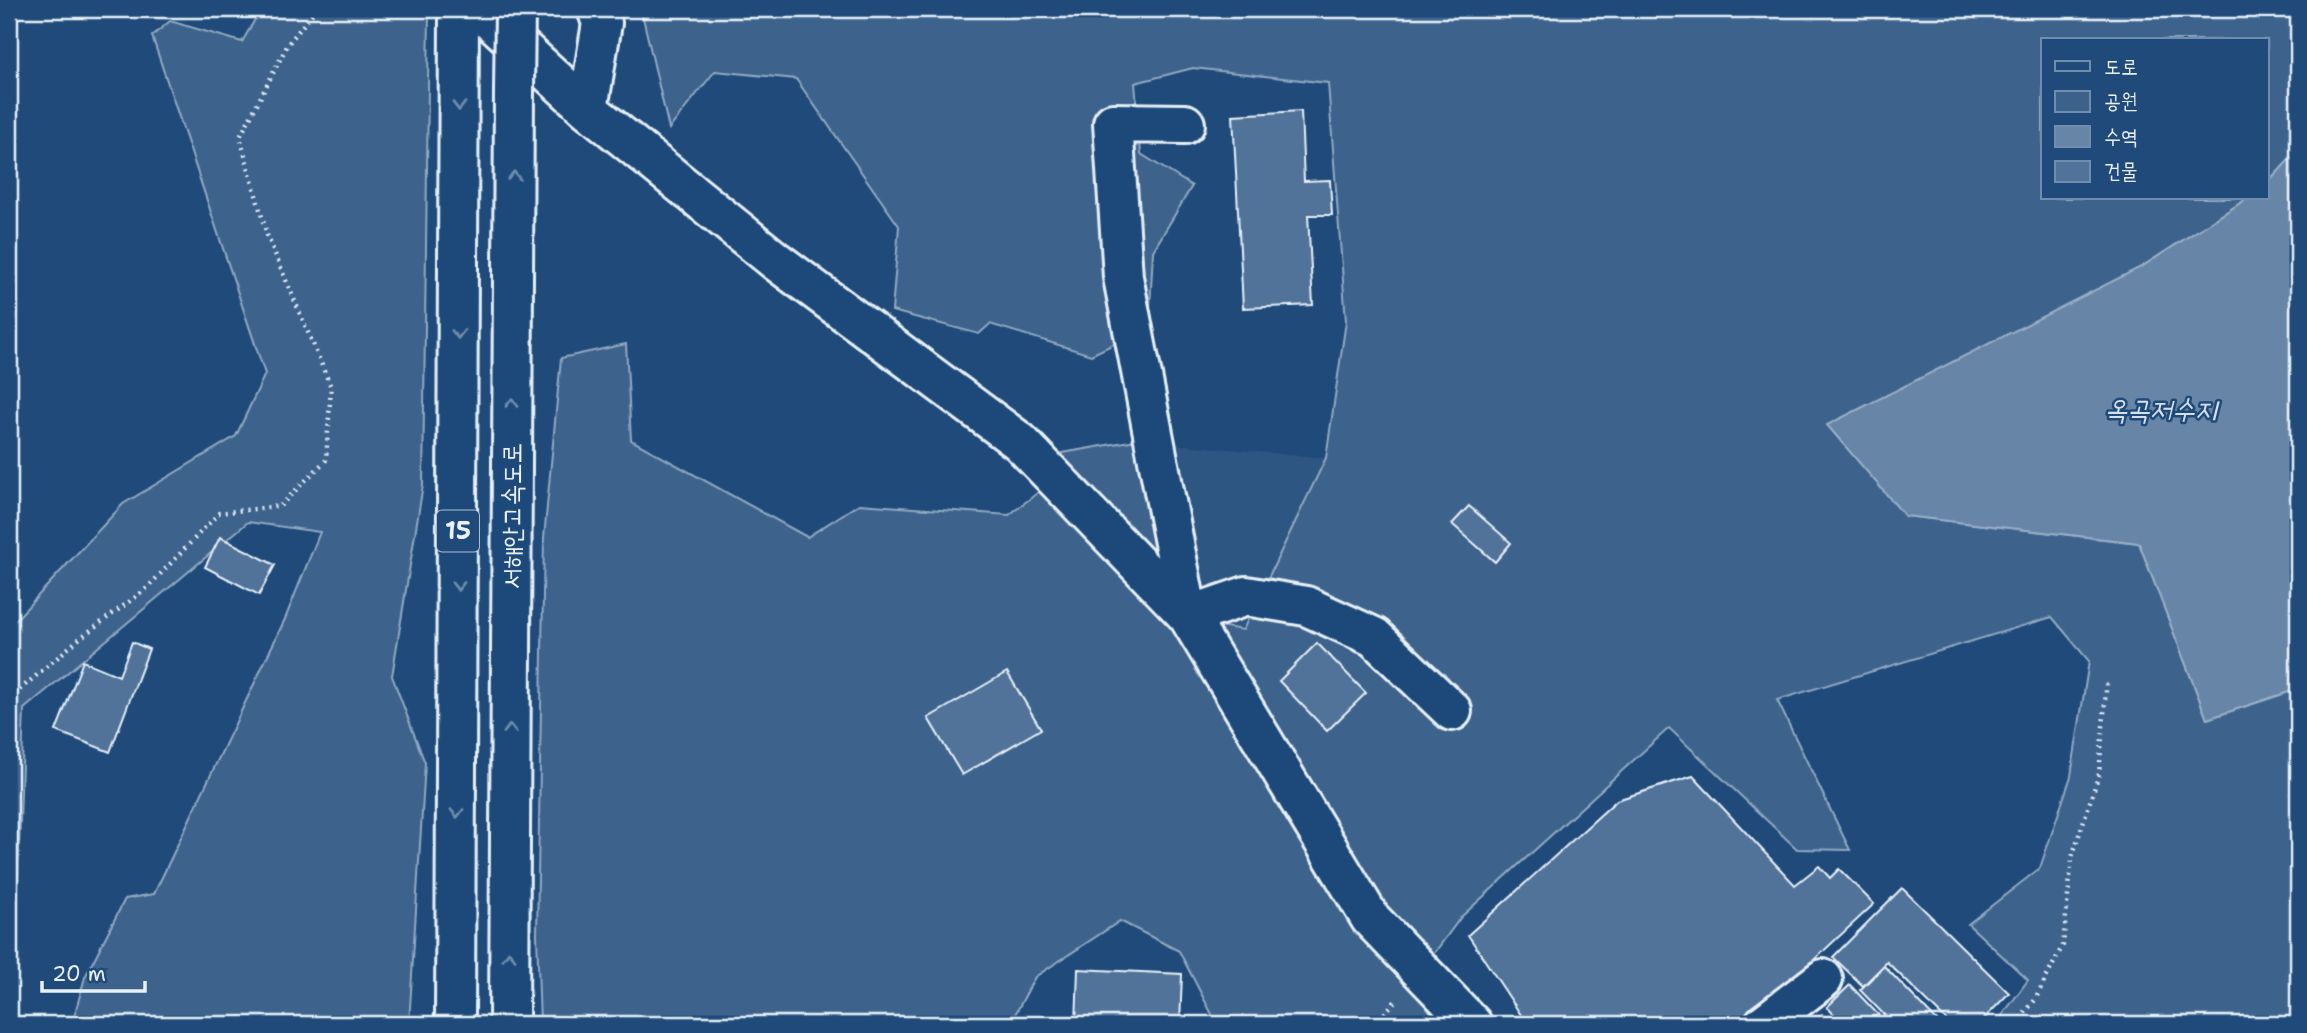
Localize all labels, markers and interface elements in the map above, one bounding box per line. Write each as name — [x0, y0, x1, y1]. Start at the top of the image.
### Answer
legend — [2041, 38, 2268, 200]
text: 도로 — [2104, 53, 2138, 81]
text: 공원 — [2104, 87, 2138, 115]
one-way arrow — [451, 102, 467, 112]
text: 수역 — [2104, 123, 2138, 151]
text: 건물 — [2104, 157, 2138, 185]
one-way arrow — [506, 170, 522, 180]
one-way arrow — [450, 329, 466, 340]
water label: 옥곡저수지 — [2105, 390, 2220, 428]
one-way arrow — [504, 397, 520, 408]
street label: 서해안고속도로 — [494, 443, 529, 589]
road number: 15 — [437, 510, 479, 552]
one-way arrow — [450, 581, 466, 592]
one-way arrow — [502, 723, 518, 733]
one-way arrow — [449, 809, 465, 819]
scale bar — [42, 949, 145, 993]
one-way arrow — [501, 950, 517, 961]
text: 20 m — [52, 960, 106, 988]

